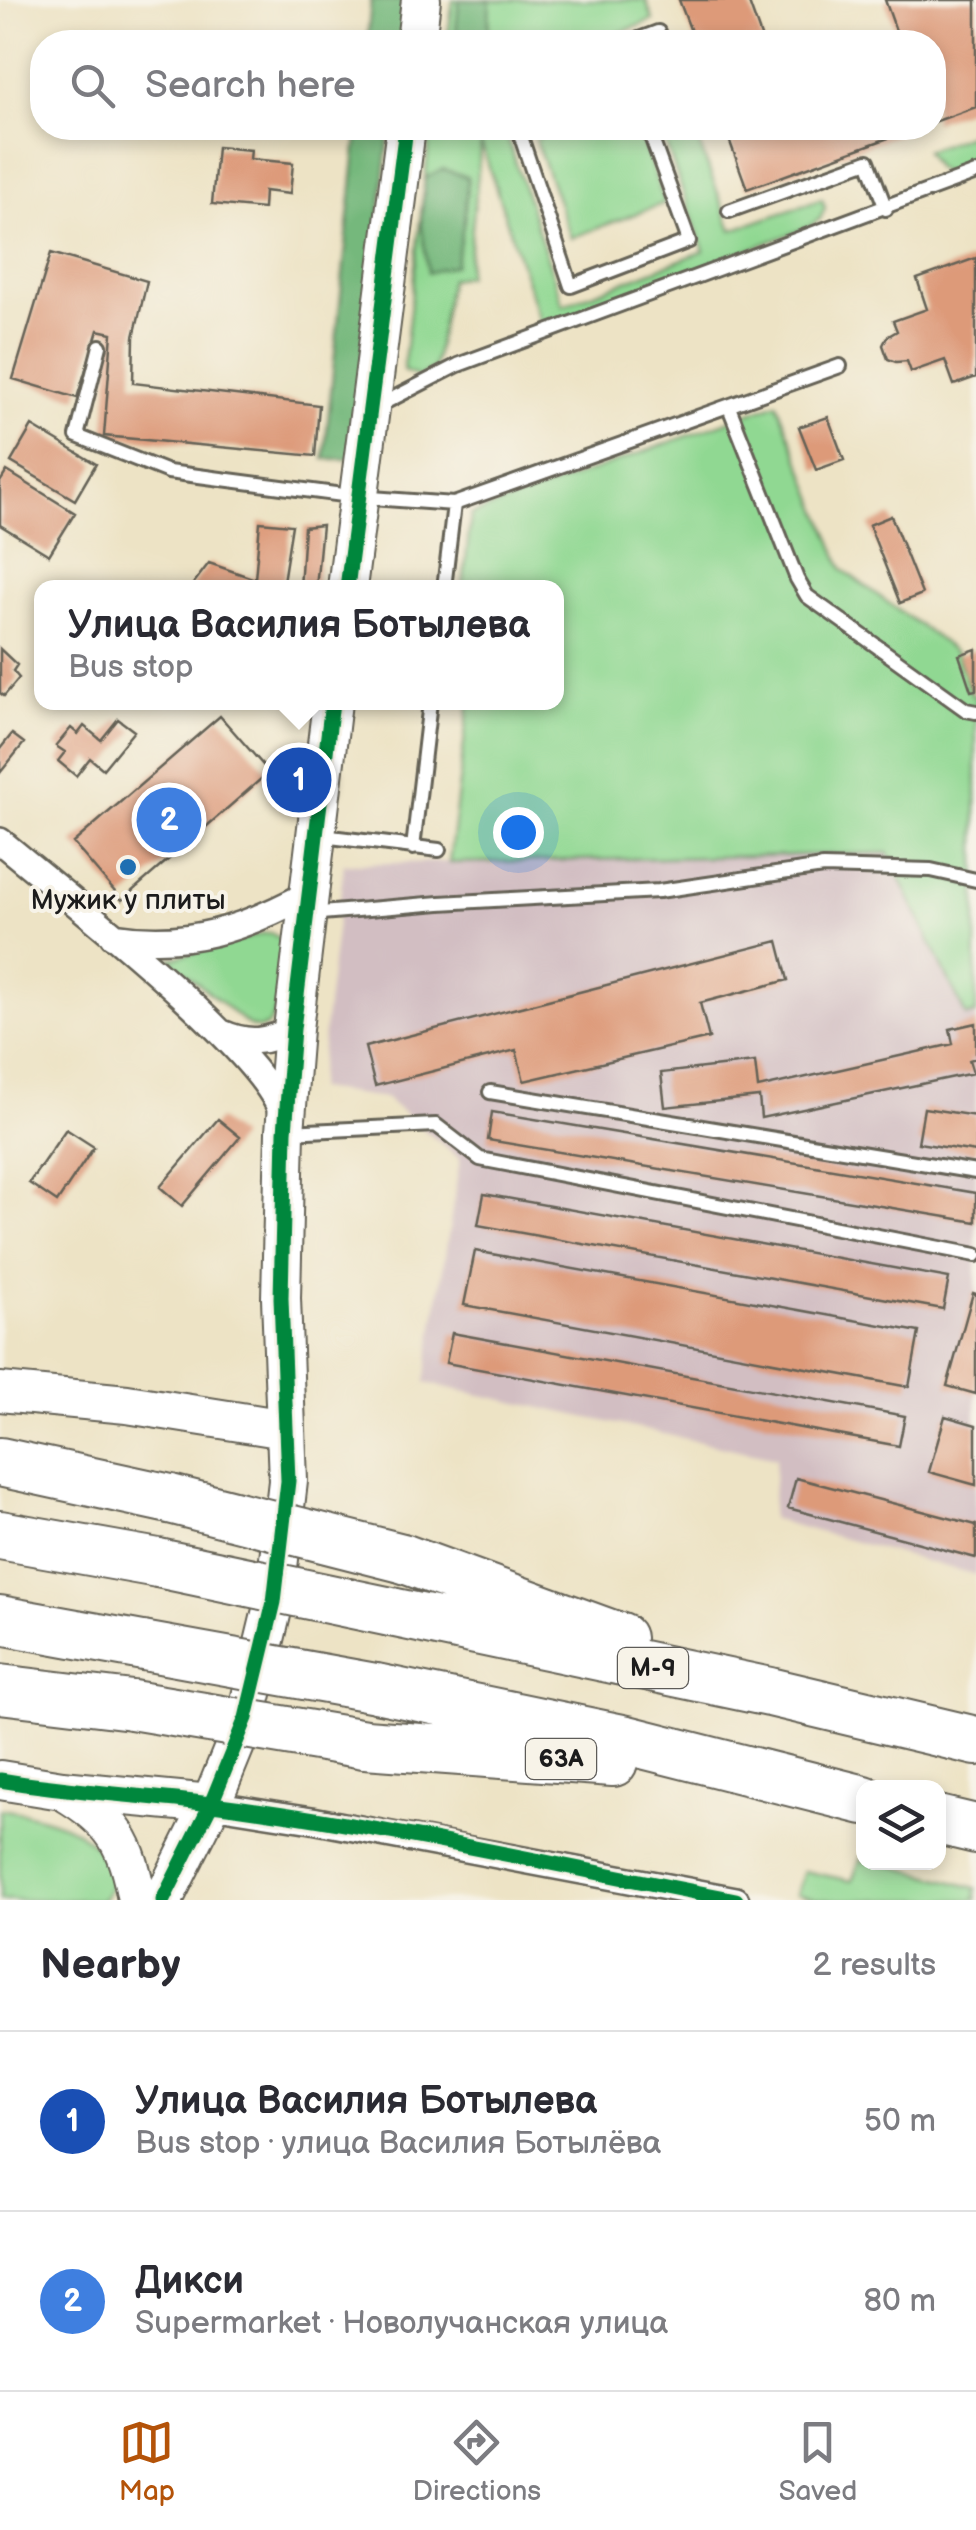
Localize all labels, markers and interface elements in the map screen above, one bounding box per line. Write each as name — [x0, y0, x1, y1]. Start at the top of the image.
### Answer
search box — [30, 30, 946, 140]
icon: search — [65, 58, 120, 113]
text: Search here — [145, 63, 356, 108]
popup — [34, 580, 564, 710]
text: Улица Василия Ботылева — [68, 603, 530, 648]
text: Bus stop — [68, 648, 194, 687]
pin: 1 — [266, 742, 332, 818]
pin: 2 — [136, 782, 202, 858]
your location — [493, 807, 544, 858]
marker: Мужик у плиты — [117, 856, 139, 878]
place label: Мужик у плиты — [30, 884, 226, 917]
road number: М-9 — [618, 1648, 688, 1688]
road number: 63A — [526, 1739, 596, 1779]
map controls — [856, 1780, 946, 1870]
button: layers — [856, 1780, 946, 1870]
text: Nearby — [40, 1940, 180, 1991]
text: 2 results — [812, 1946, 936, 1985]
text: Улица Василия Ботылева — [135, 2079, 597, 2124]
text: 1 — [66, 2102, 79, 2141]
text: 50 m — [864, 2102, 936, 2141]
text: Bus stop · улица Василия Ботылёва — [135, 2124, 662, 2163]
text: Дикси — [135, 2259, 244, 2304]
text: 2 — [63, 2282, 82, 2321]
text: 80 m — [863, 2282, 936, 2321]
text: Supermarket · Новолучанская улица — [135, 2304, 668, 2343]
tab: Map — [119, 2415, 175, 2508]
tab: Directions — [412, 2415, 541, 2508]
tab: Saved — [779, 2415, 857, 2508]

